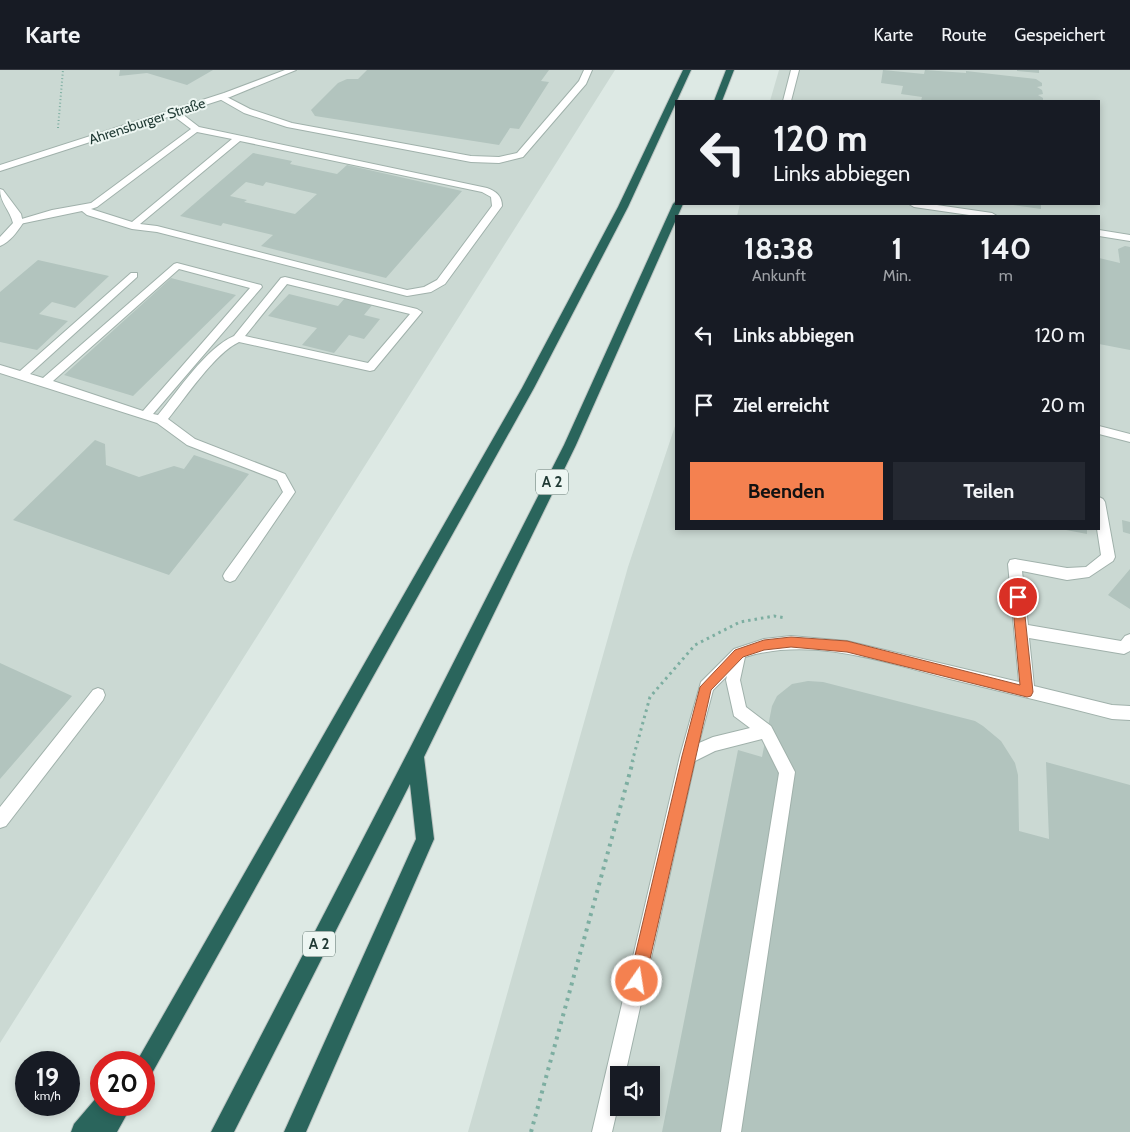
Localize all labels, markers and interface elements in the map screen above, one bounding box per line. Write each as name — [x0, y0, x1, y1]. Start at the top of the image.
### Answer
text: Karte — [25, 20, 80, 49]
text: Karte — [874, 24, 913, 46]
text: Route — [941, 24, 986, 46]
text: Gespeichert — [1014, 24, 1105, 46]
street label: Ahrensburger Straße — [87, 94, 207, 148]
text: 120 m — [773, 117, 867, 160]
icon: left — [690, 120, 755, 185]
text: Links abbiegen — [773, 160, 910, 187]
text: 18:38 — [744, 230, 814, 267]
text: 1 — [892, 230, 903, 267]
text: 140 — [980, 230, 1031, 267]
text: Ankunft — [752, 266, 806, 285]
text: Min. — [883, 266, 911, 285]
text: m — [999, 266, 1013, 285]
icon: left — [690, 321, 718, 349]
text: Links abbiegen — [733, 324, 854, 347]
text: 120 m — [1035, 324, 1085, 347]
icon: arrive — [690, 391, 718, 419]
text: Ziel erreicht — [733, 394, 829, 417]
text: 20 m — [1041, 394, 1085, 417]
button: Beenden — [690, 462, 883, 520]
button: Teilen — [893, 462, 1085, 520]
road number: A 2 — [536, 470, 568, 494]
pin — [997, 576, 1039, 618]
icon: arrive — [1004, 583, 1032, 611]
road number: A 2 — [303, 932, 335, 956]
position arrow — [610, 954, 662, 1006]
speed limit sign: 20 — [90, 1051, 155, 1116]
text: 19 — [36, 1062, 59, 1092]
map controls — [610, 1066, 660, 1116]
button: sound — [610, 1066, 660, 1116]
text: km/h — [34, 1088, 61, 1103]

